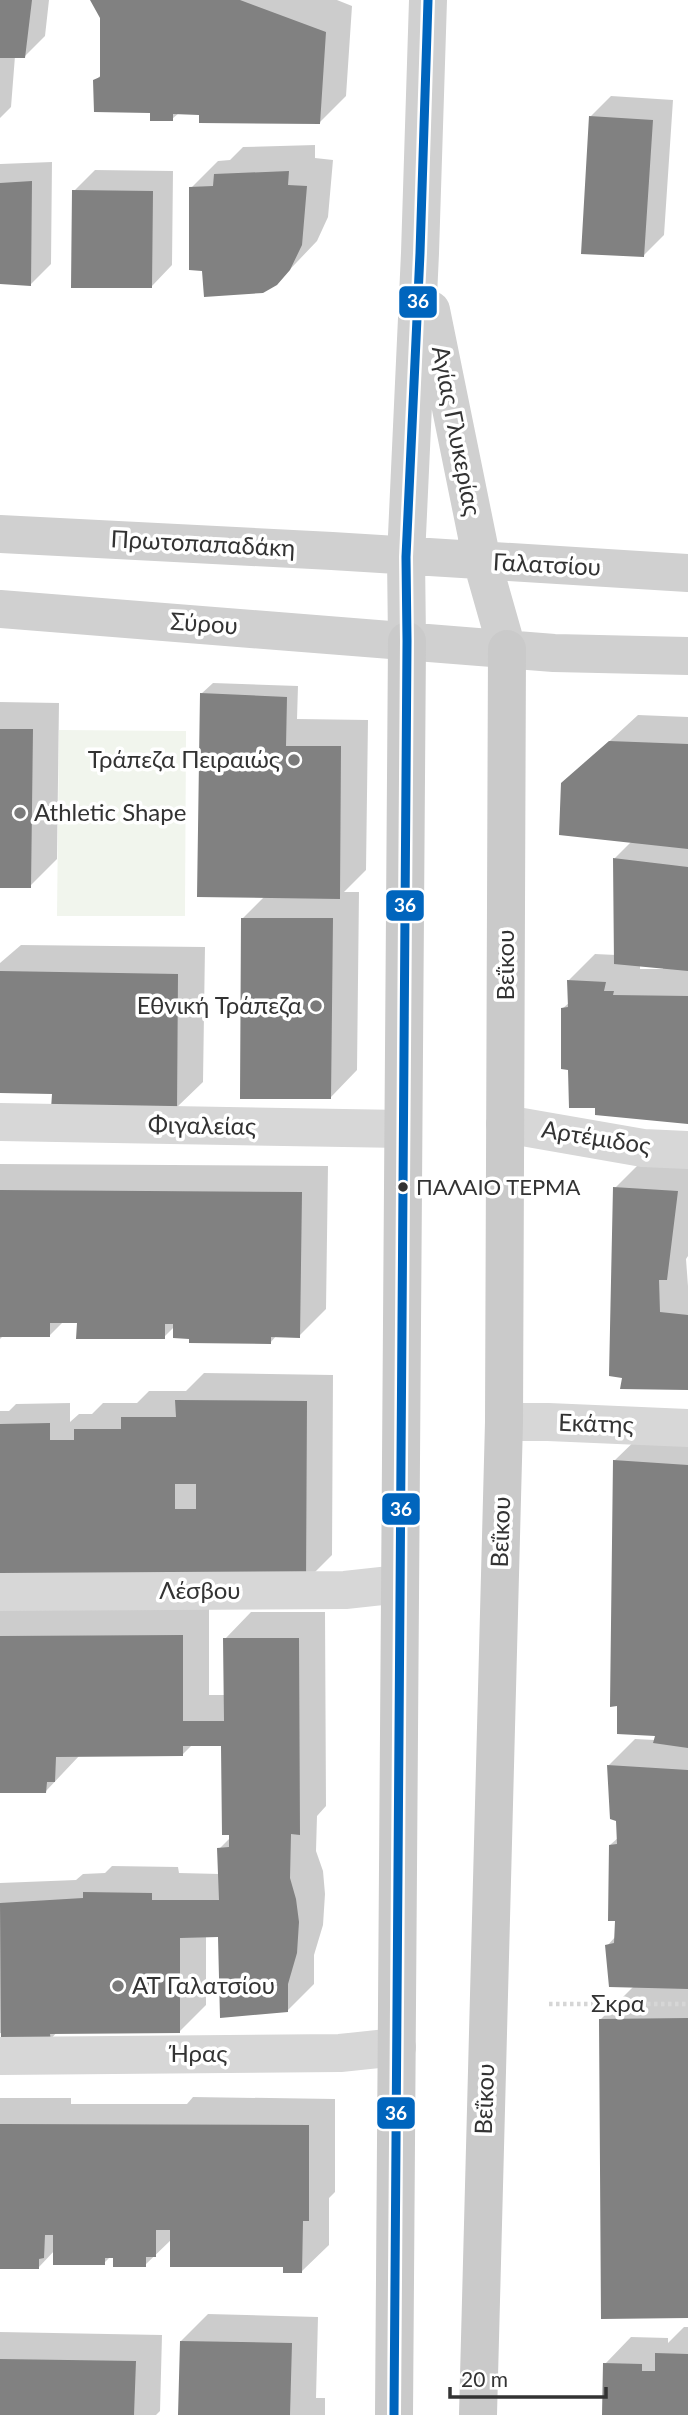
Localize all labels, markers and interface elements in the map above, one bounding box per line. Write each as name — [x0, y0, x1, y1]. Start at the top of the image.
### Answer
line badge: 36 — [398, 285, 438, 319]
text: 36 — [407, 289, 429, 312]
street label: Αγίας Γλυκερίας — [427, 343, 488, 518]
street label: Πρωτοπαπαδάκη — [110, 523, 296, 562]
street label: Γαλατσίου — [492, 546, 602, 581]
street label: Σύρου — [169, 606, 239, 639]
place label: Τράπεζα Πειραιώς — [88, 744, 280, 773]
marker: Τράπεζα Πειραιώς — [286, 752, 302, 768]
place label: Athletic Shape — [34, 797, 186, 826]
marker: Athletic Shape — [12, 805, 28, 821]
line badge: 36 — [385, 889, 425, 922]
text: 36 — [394, 893, 416, 916]
street label: Βεΐκου — [490, 930, 519, 1000]
place label: Εθνική Τράπεζα — [137, 990, 303, 1019]
marker: Εθνική Τράπεζα — [308, 998, 324, 1014]
street label: Φιγαλείας — [148, 1109, 256, 1140]
street label: Αρτέμιδος — [540, 1114, 653, 1159]
place label: ΠΑΛΑΙΟ ΤΕΡΜΑ — [416, 1173, 581, 1200]
marker: ΠΑΛΑΙΟ ΤΕΡΜΑ — [396, 1180, 410, 1194]
street label: Εκάτης — [558, 1407, 634, 1438]
line badge: 36 — [381, 1492, 421, 1526]
street label: Βεΐκου — [484, 1496, 515, 1568]
text: 36 — [390, 1497, 412, 1520]
street label: Λέσβου — [159, 1575, 241, 1604]
place label: ΑΤ Γαλατσίου — [132, 1970, 275, 1999]
marker: ΑΤ Γαλατσίου — [110, 1978, 126, 1994]
street label: Σκρα — [591, 1988, 646, 2017]
street label: Ήρας — [169, 2038, 227, 2067]
street label: Βεΐκου — [468, 2063, 499, 2135]
line badge: 36 — [376, 2096, 416, 2130]
text: 36 — [385, 2101, 407, 2124]
scale bar — [450, 2356, 606, 2400]
text: 20 m — [461, 2366, 508, 2391]

